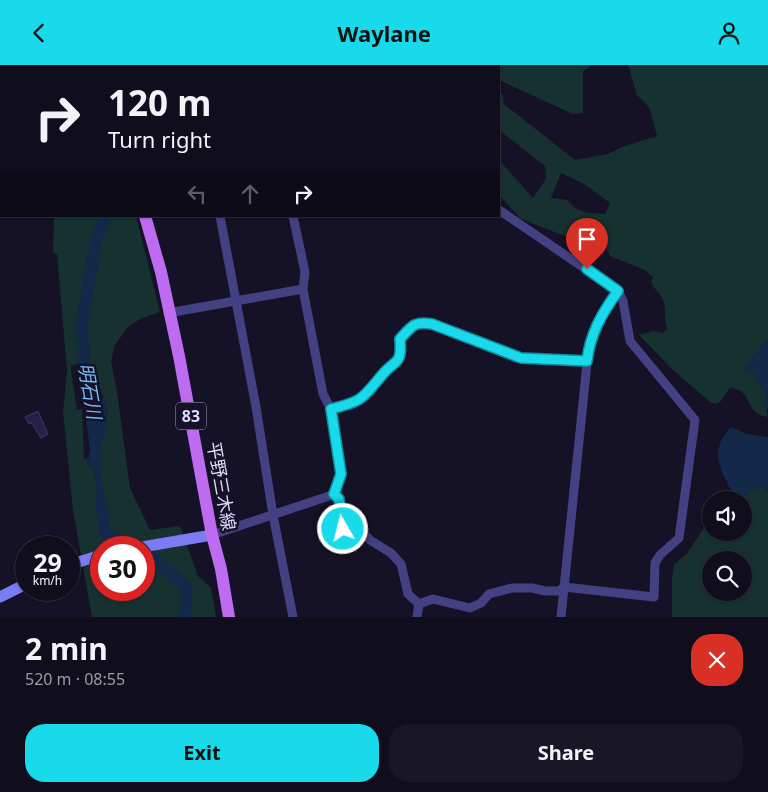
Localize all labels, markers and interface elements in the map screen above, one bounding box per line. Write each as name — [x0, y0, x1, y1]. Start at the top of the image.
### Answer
text: Waylane — [337, 18, 431, 48]
icon: back — [25, 19, 53, 47]
icon: person — [715, 19, 743, 47]
text: 120 m — [108, 79, 211, 126]
icon: right — [25, 85, 90, 150]
text: Turn right — [108, 124, 211, 154]
icon: left — [183, 180, 211, 208]
icon: ahead — [236, 180, 264, 208]
icon: right — [289, 180, 317, 208]
pin — [566, 218, 608, 269]
icon: arrive — [573, 225, 601, 253]
water label: 明石川 — [72, 361, 108, 423]
road number: 83 — [176, 403, 206, 429]
street label: 平野三木線 — [202, 440, 242, 532]
map controls — [702, 491, 752, 601]
button: sound — [702, 491, 752, 541]
position arrow — [316, 502, 368, 554]
speed limit sign: 30 — [90, 536, 155, 601]
text: 29 — [33, 545, 62, 579]
button: search — [702, 551, 752, 601]
text: km/h — [33, 572, 62, 589]
text: 2 min — [25, 628, 108, 669]
button: close — [691, 634, 743, 686]
text: 520 m · 08:55 — [25, 668, 125, 690]
button: Exit — [25, 724, 379, 782]
button: Share — [389, 724, 743, 782]

